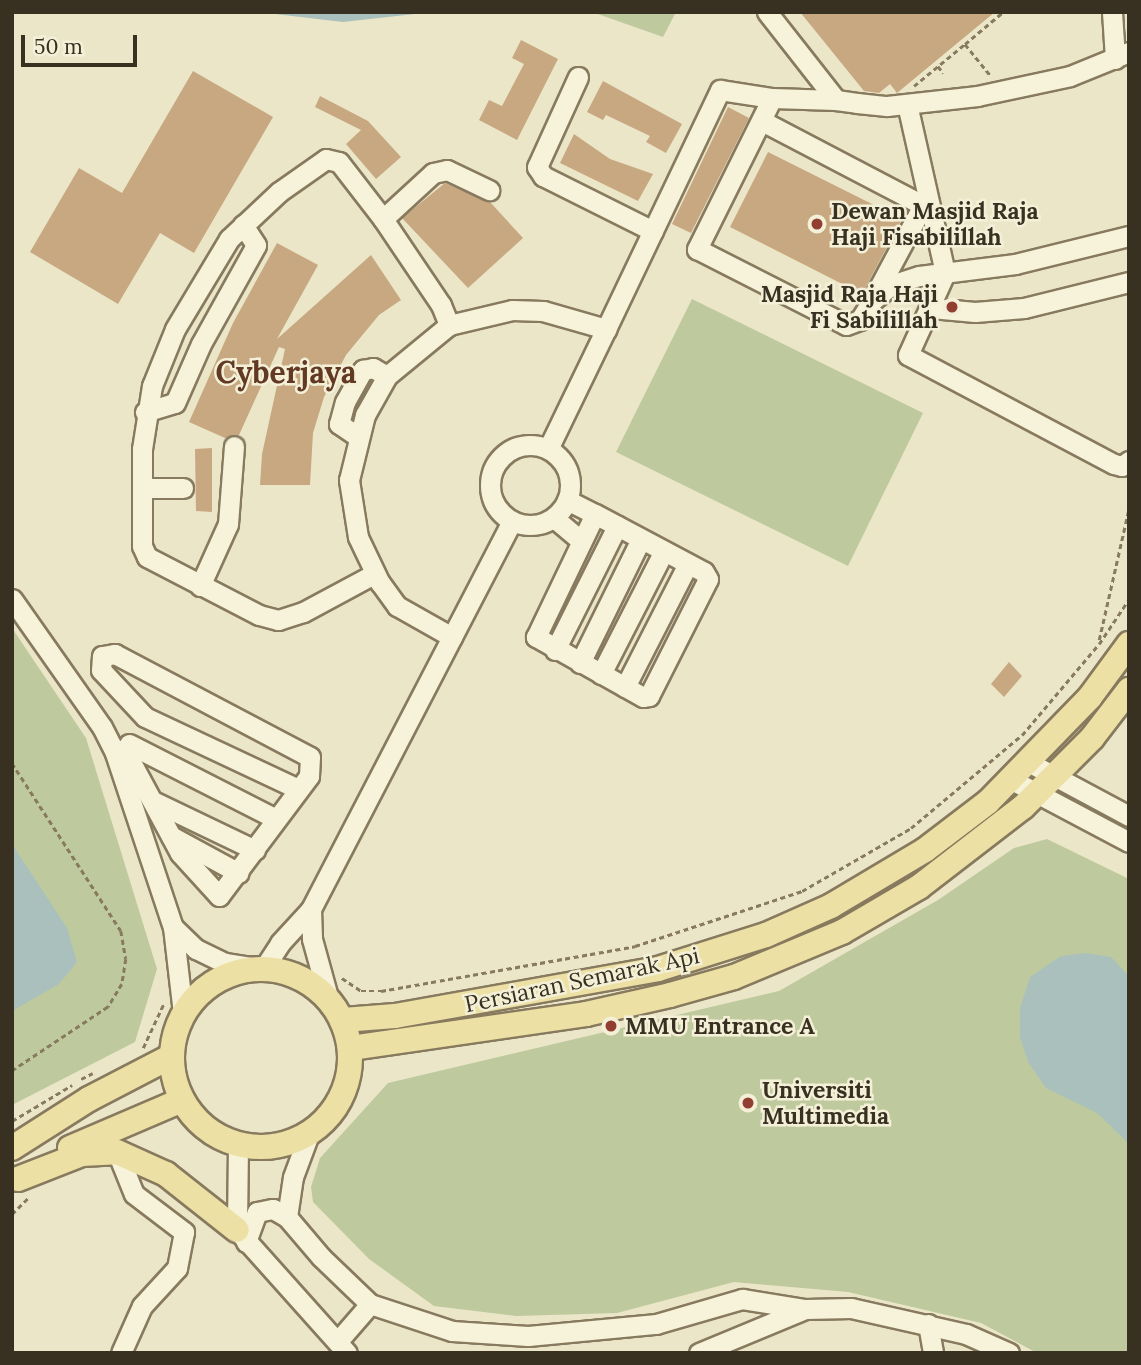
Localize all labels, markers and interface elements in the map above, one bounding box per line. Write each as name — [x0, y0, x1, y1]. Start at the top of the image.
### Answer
scale bar — [24, 21, 140, 65]
text: 50 m — [34, 33, 83, 60]
place label: Dewan Masjid Raja Haji Fisabilillah — [831, 197, 1039, 251]
marker: Dewan Masjid Raja Haji Fisabilillah — [809, 216, 825, 232]
place label: Masjid Raja Haji Fi Sabilillah — [761, 280, 938, 334]
marker: Masjid Raja Haji Fi Sabilillah — [944, 299, 960, 315]
district label: Cyberjaya — [215, 354, 357, 390]
street label: Persiaran Semarak Api — [462, 942, 702, 1018]
place label: MMU Entrance A — [625, 1012, 815, 1040]
marker: MMU Entrance A — [603, 1018, 619, 1034]
place label: Universiti Multimedia — [762, 1076, 889, 1130]
marker: Universiti Multimedia — [740, 1095, 756, 1111]

